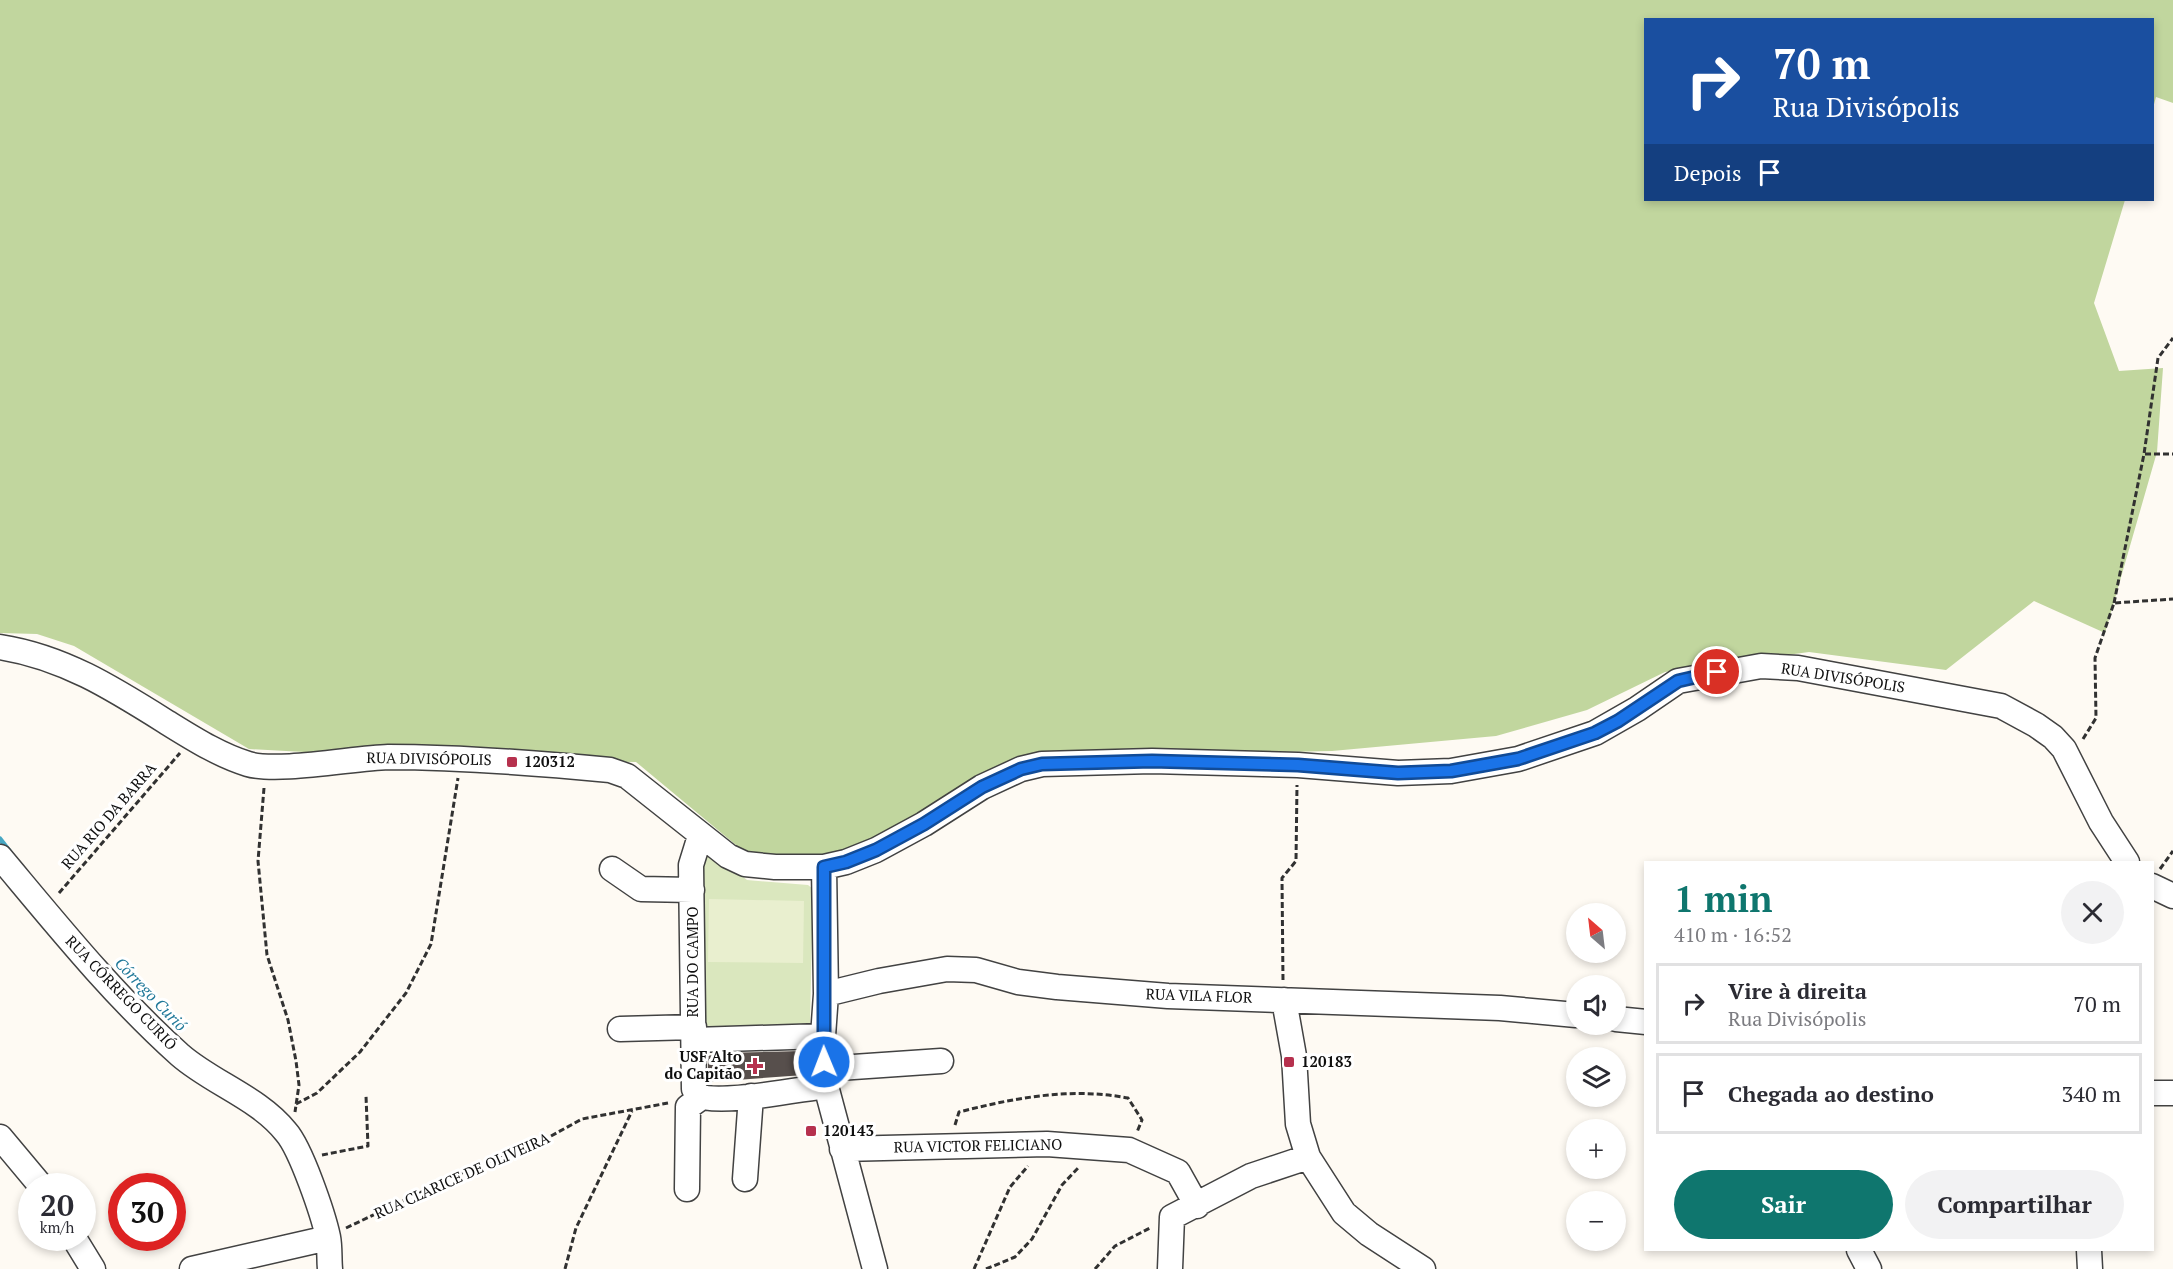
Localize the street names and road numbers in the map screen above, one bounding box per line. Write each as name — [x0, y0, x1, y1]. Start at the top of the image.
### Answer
street label: RUA DIVISÓPOLIS — [1780, 657, 1907, 697]
street label: RUA DIVISÓPOLIS — [366, 747, 492, 769]
street label: RUA RIO DA BARRA — [56, 757, 161, 873]
street label: RUA DO CAMPO — [682, 907, 702, 1017]
street label: RUA CÓRREGO CURIÓ — [62, 931, 182, 1054]
street label: RUA VILA FLOR — [1145, 983, 1253, 1007]
street label: RUA CLARICE DE OLIVEIRA — [371, 1127, 553, 1223]
street label: RUA VICTOR FELICIANO — [894, 1134, 1062, 1156]

